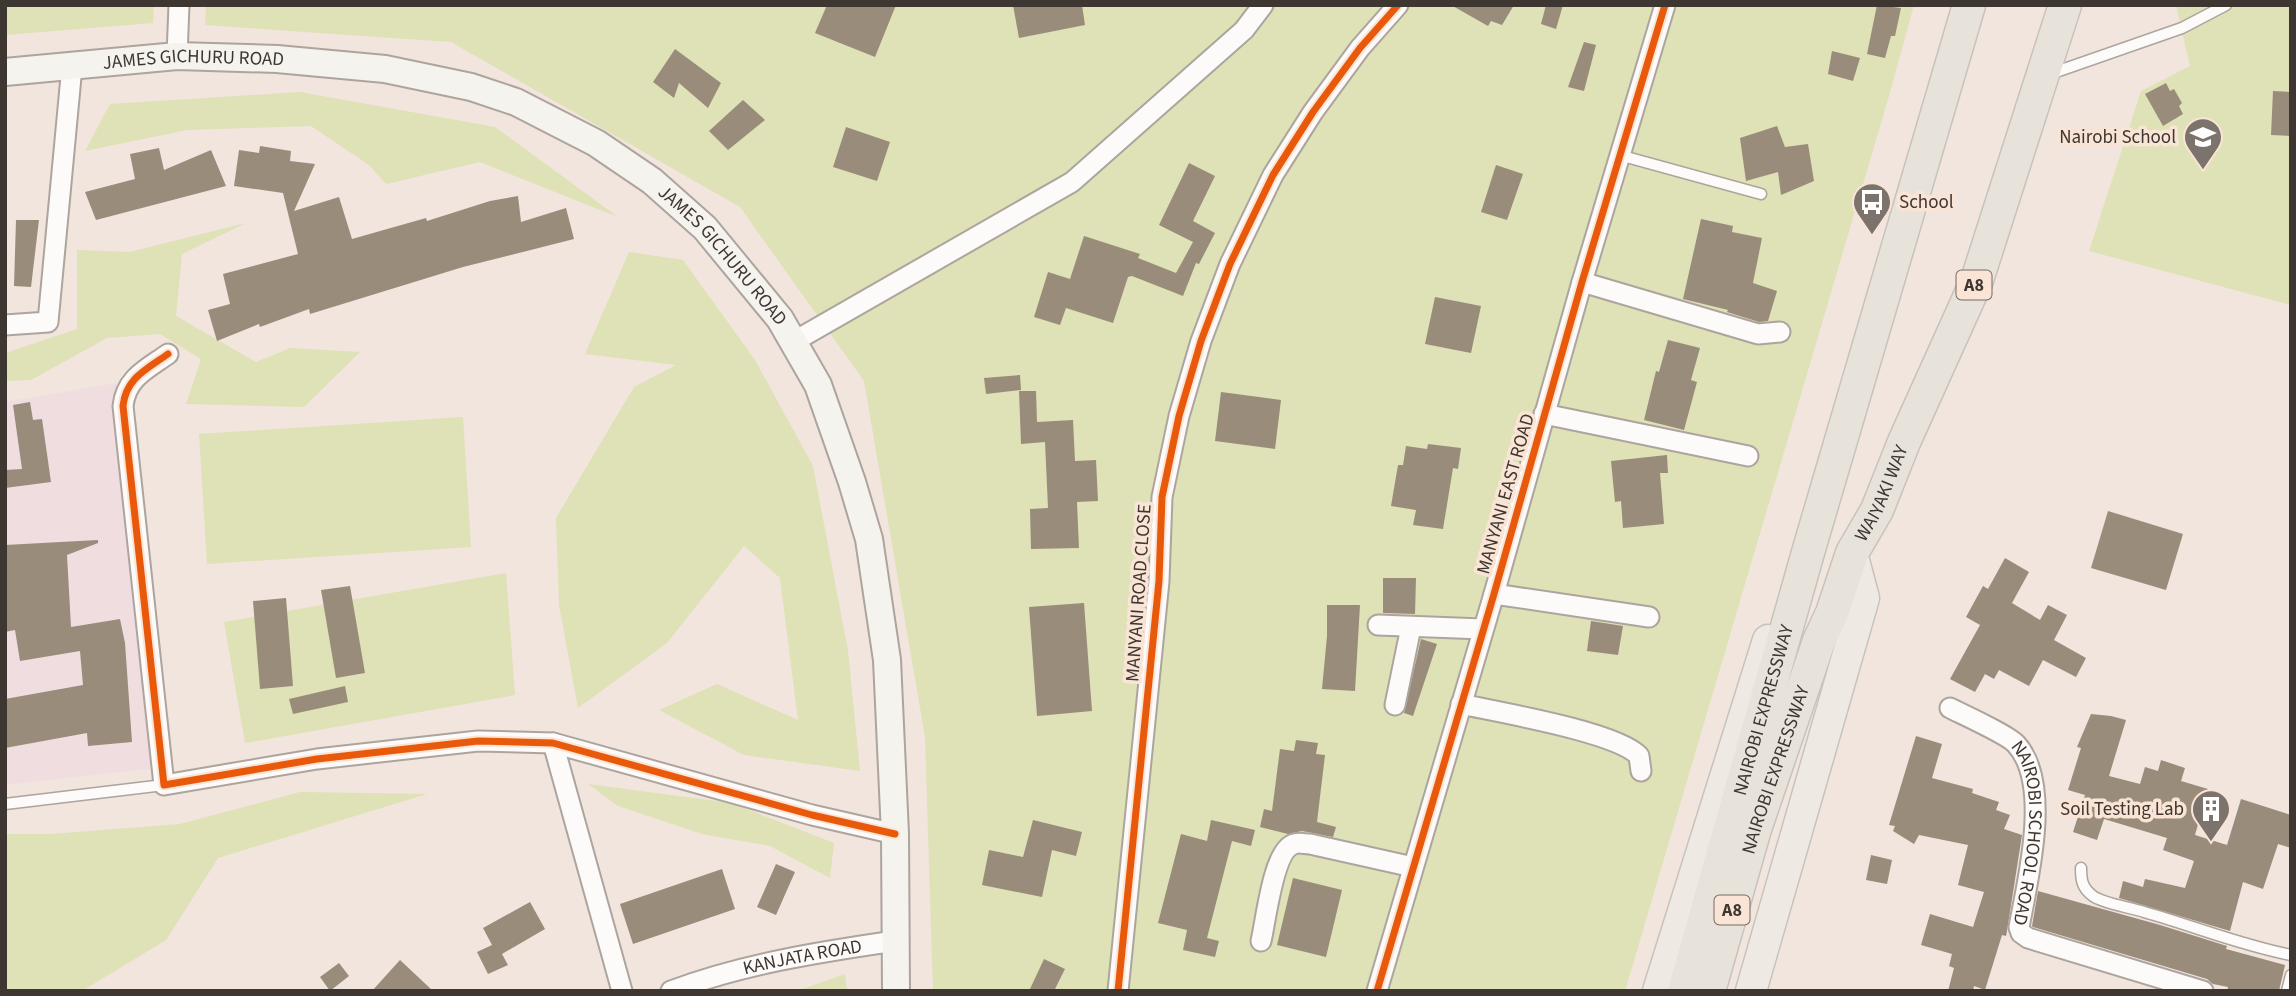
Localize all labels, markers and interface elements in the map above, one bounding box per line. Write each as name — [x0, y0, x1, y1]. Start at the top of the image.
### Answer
street label: JAMES GICHURU ROAD — [101, 42, 285, 76]
school or university icon: Nairobi School — [2182, 116, 2224, 171]
place label: Nairobi School — [2059, 124, 2176, 151]
street label: JAMES GICHURU ROAD — [652, 179, 794, 331]
bus stop icon: School — [1851, 181, 1893, 236]
place label: School — [1899, 189, 1954, 216]
road number: A8 — [1956, 270, 1992, 300]
street label: MANYANI EAST ROAD — [1470, 411, 1542, 577]
street label: WAIYAKI WAY — [1848, 440, 1915, 547]
street label: MANYANI ROAD CLOSE — [1119, 503, 1159, 683]
street label: NAIROBI EXPRESSWAY — [1729, 621, 1799, 797]
street label: NAIROBI EXPRESSWAY — [1738, 683, 1814, 857]
street label: NAIROBI SCHOOL ROAD — [2005, 735, 2049, 928]
building icon: Soil Testing Lab — [2190, 788, 2232, 843]
place label: Soil Testing Lab — [2060, 796, 2184, 823]
road number: A8 — [1714, 896, 1750, 925]
street label: KANJATA ROAD — [740, 933, 864, 982]

